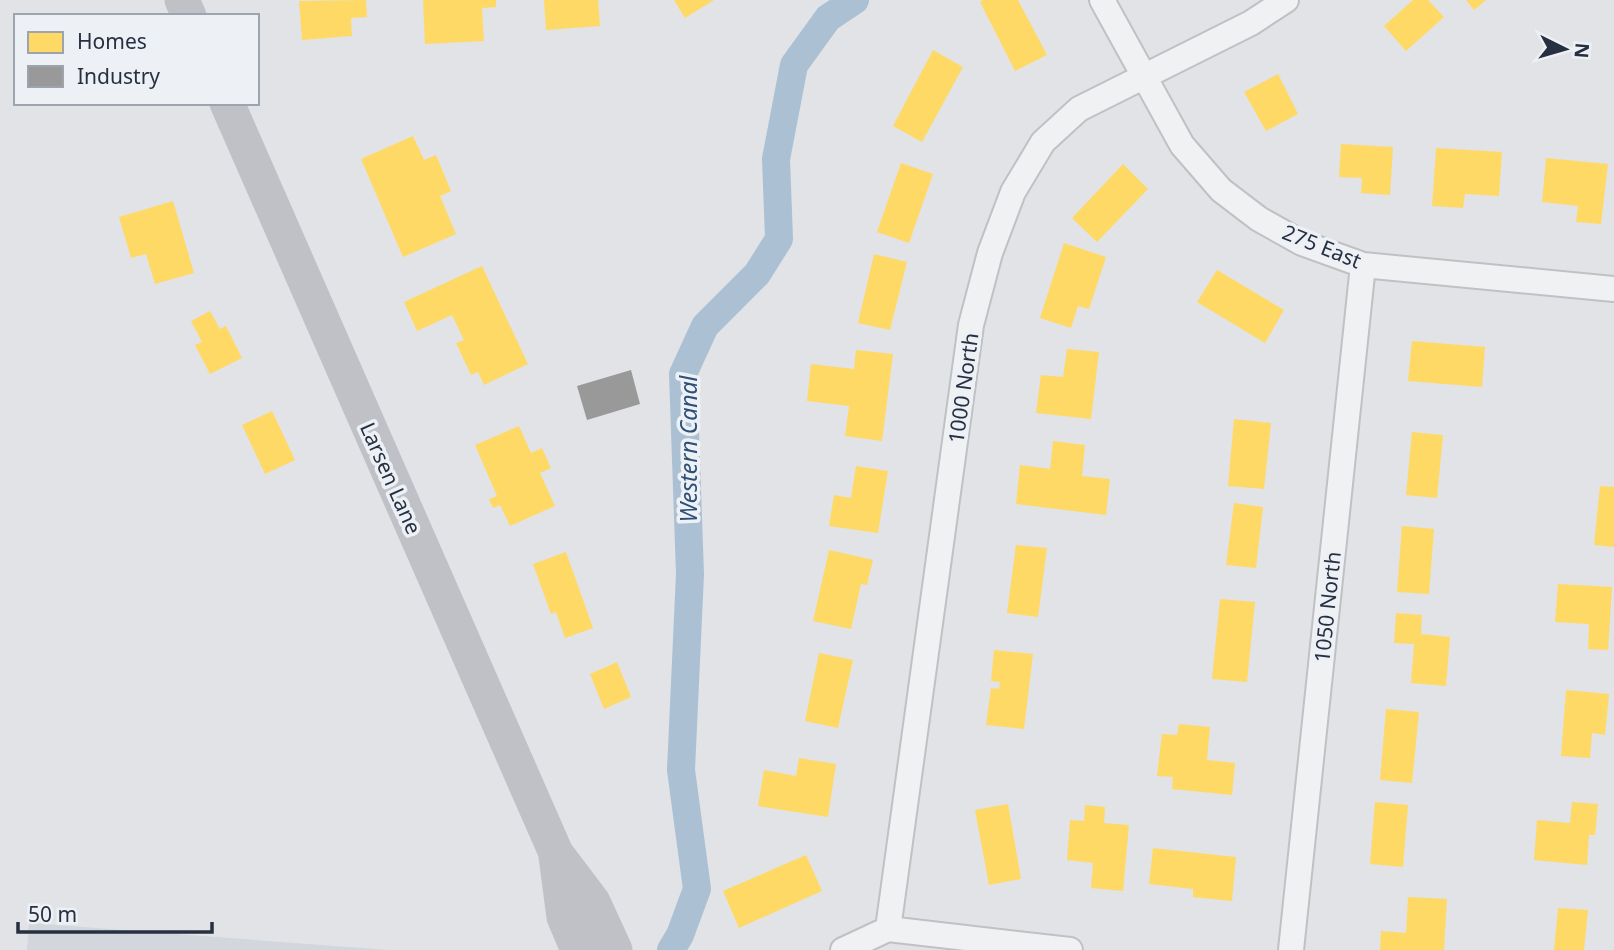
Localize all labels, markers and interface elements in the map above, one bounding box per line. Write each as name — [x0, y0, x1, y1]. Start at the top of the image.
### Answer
legend — [14, 14, 259, 105]
north arrow — [1530, 14, 1600, 84]
text: Homes — [77, 27, 147, 55]
text: N — [1568, 42, 1596, 59]
text: Industry — [77, 62, 160, 90]
street label: 275 East — [1278, 218, 1366, 275]
street label: 1000 North — [941, 331, 985, 445]
water label: Western Canal — [672, 374, 704, 523]
street label: Larsen Lane — [354, 418, 428, 538]
street label: 1050 North — [1307, 550, 1347, 664]
scale bar — [18, 890, 212, 934]
text: 50 m — [28, 900, 77, 928]

